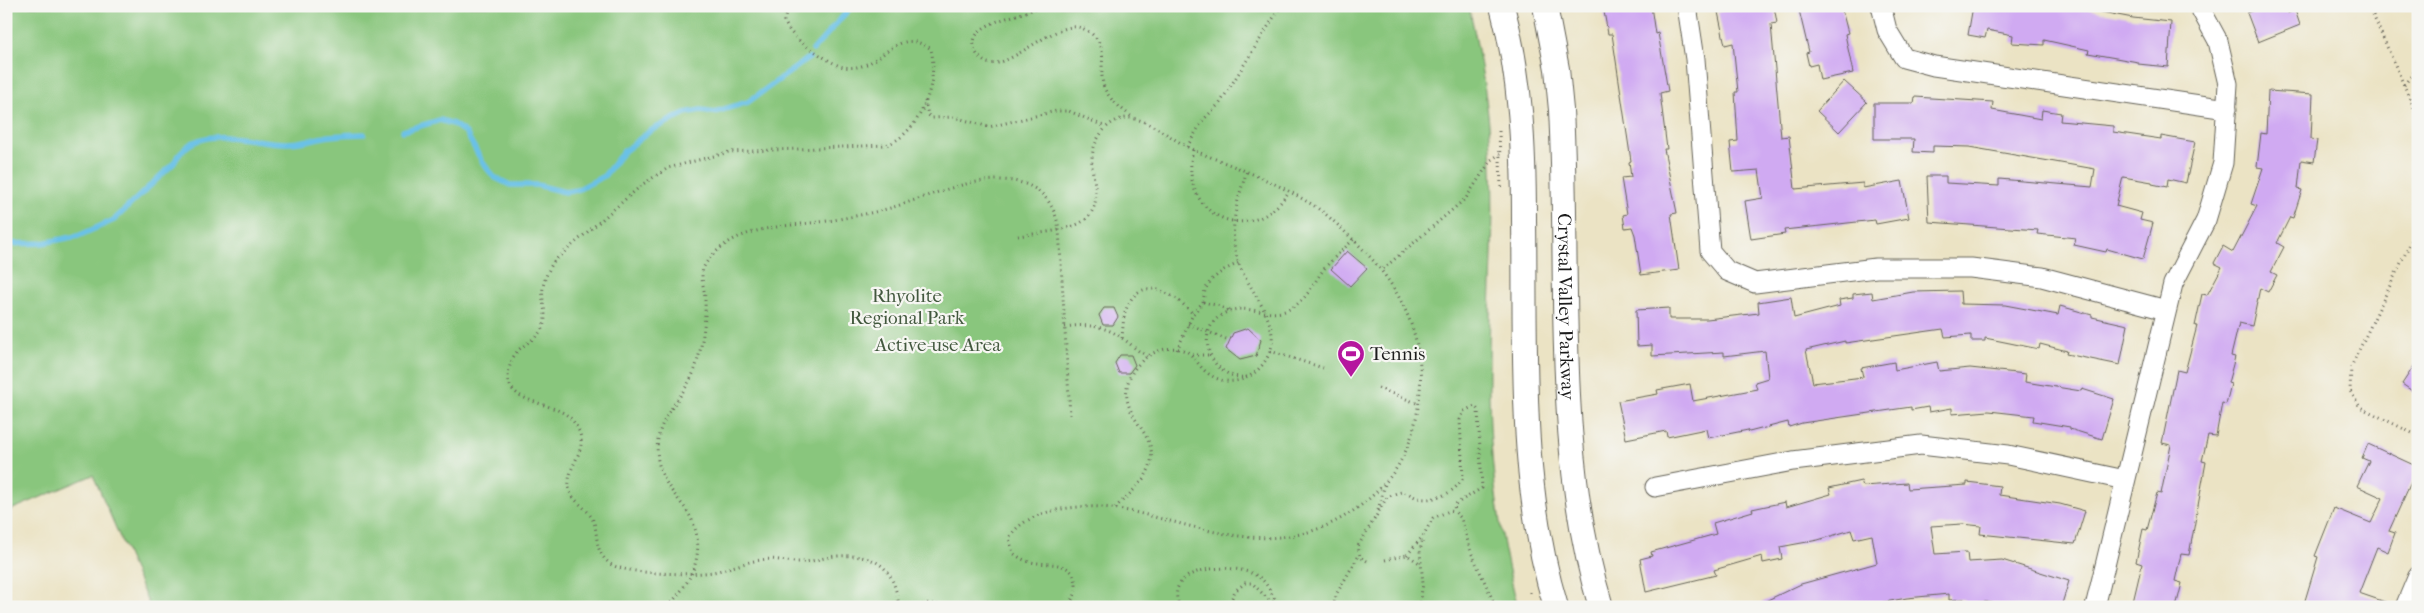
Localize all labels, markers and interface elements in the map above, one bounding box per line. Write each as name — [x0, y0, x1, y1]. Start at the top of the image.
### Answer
street label: Crystal Valley Parkway — [1553, 213, 1579, 402]
park label: Rhyolite Regional Park — [849, 285, 965, 329]
park label: Active-use Area — [874, 334, 1001, 356]
sports icon: Tennis — [1336, 339, 1366, 378]
place label: Tennis — [1370, 343, 1425, 365]

